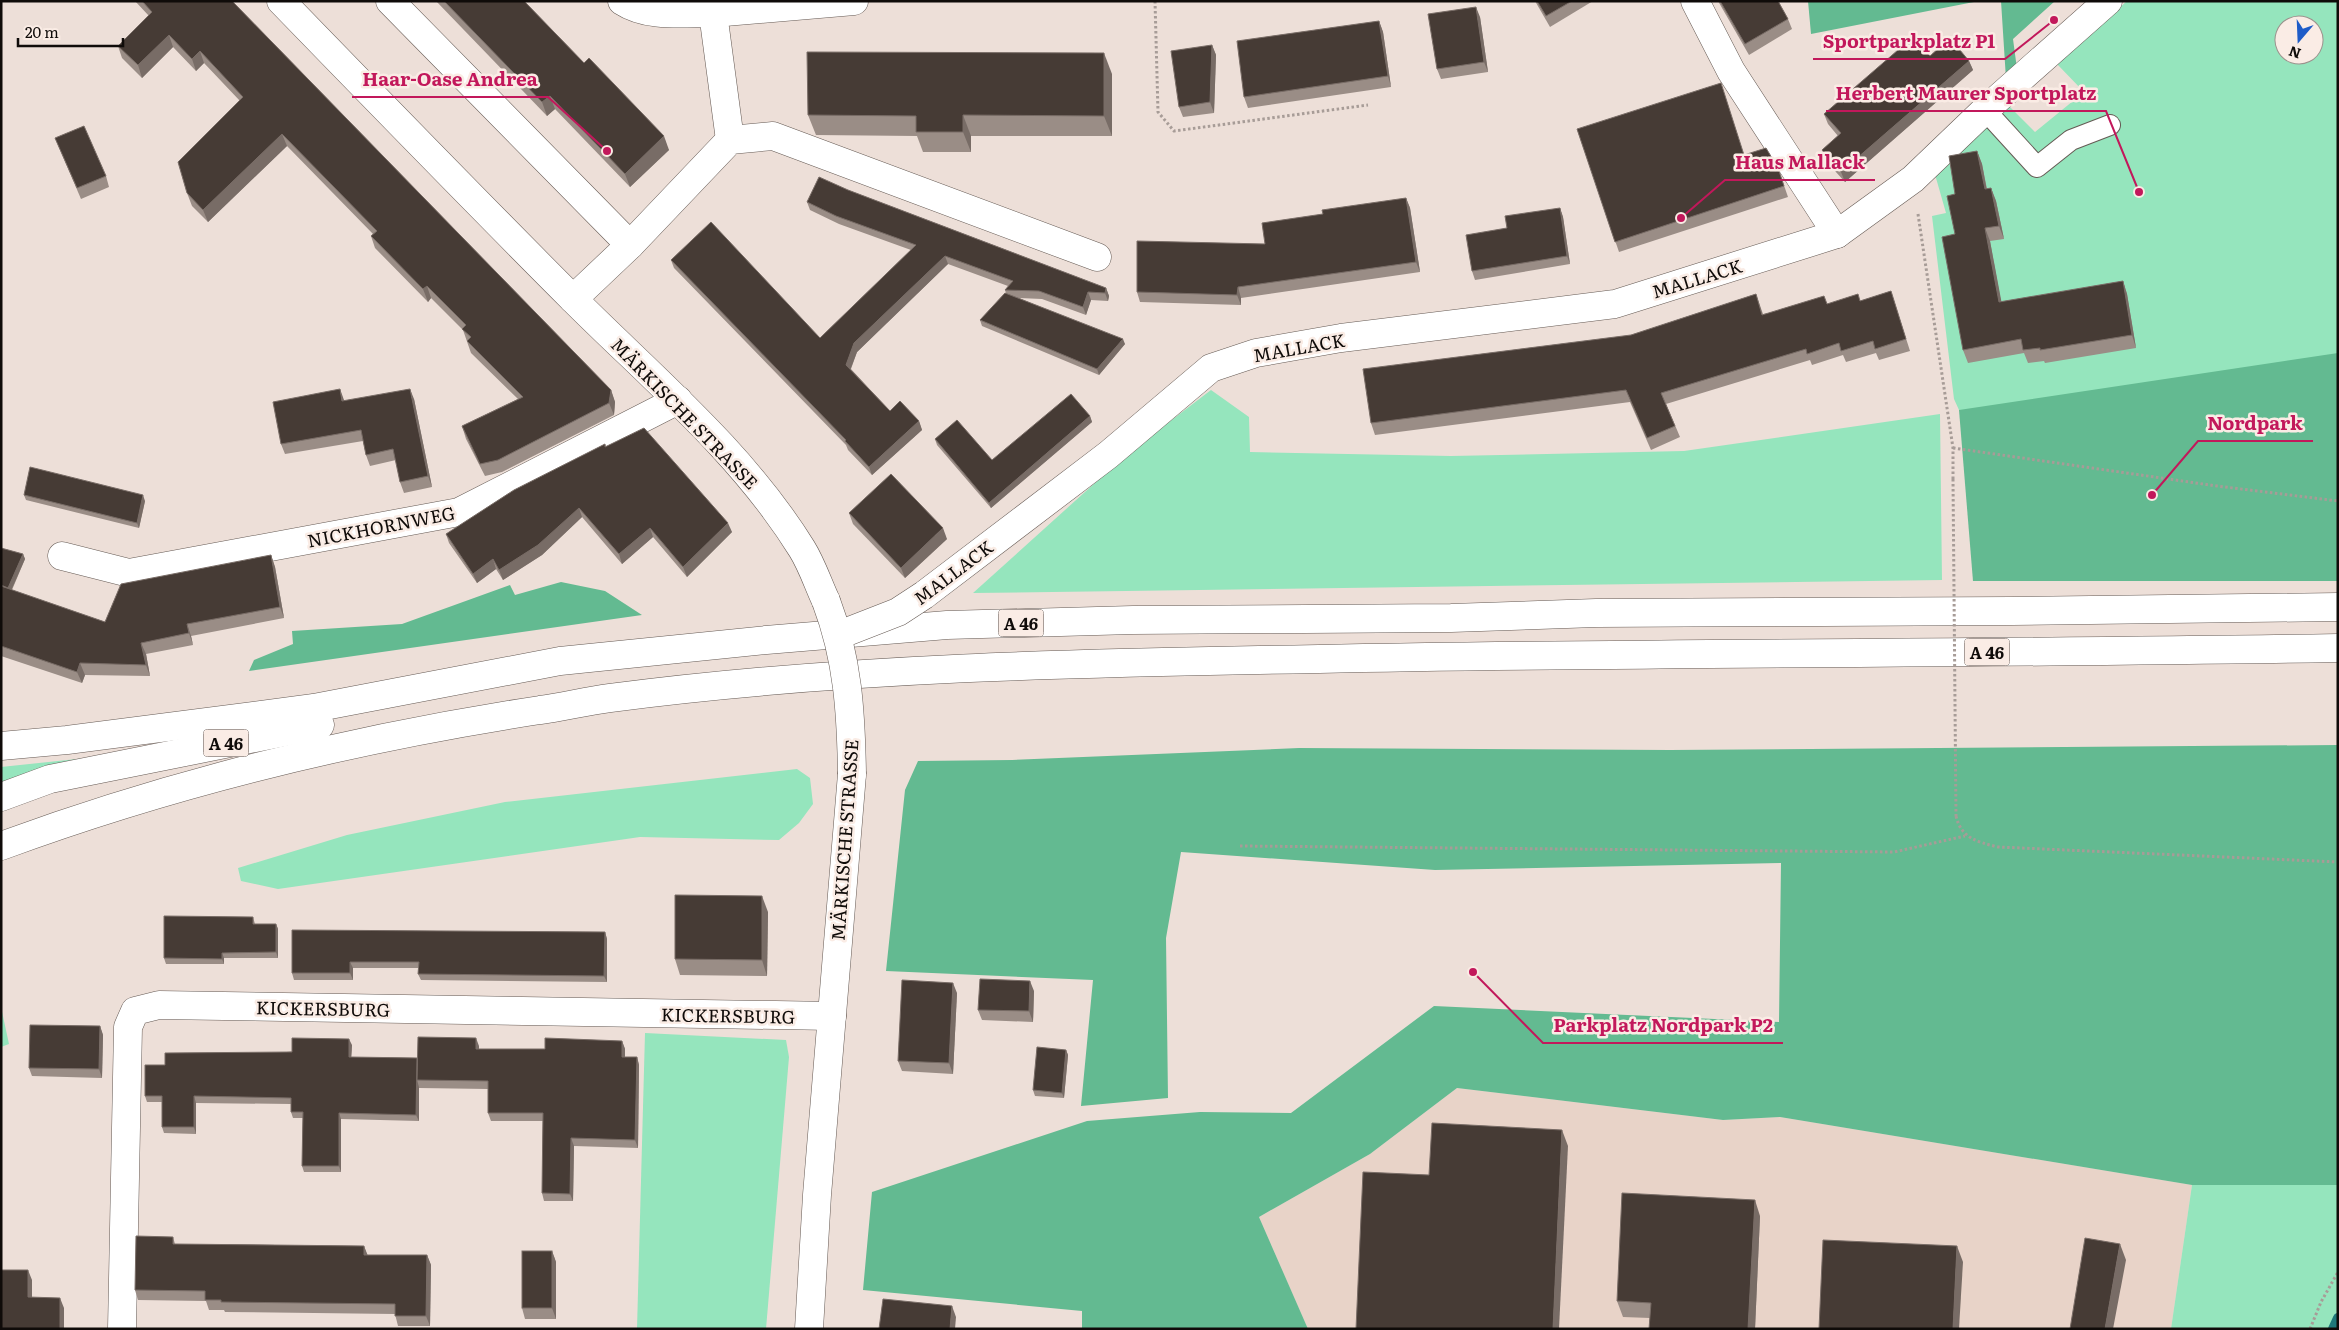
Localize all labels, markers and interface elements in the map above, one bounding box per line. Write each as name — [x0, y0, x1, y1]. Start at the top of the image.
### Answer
scale bar — [18, 15, 122, 47]
north arrow — [2274, 15, 2324, 65]
text: 20 m — [25, 20, 59, 43]
callout: Sportparkplatz P1 — [1813, 25, 2005, 59]
text: Sportparkplatz P1 — [1823, 26, 1995, 54]
text: N — [2285, 42, 2303, 65]
callout: Haar-Oase Andrea — [352, 63, 548, 97]
text: Haar-Oase Andrea — [362, 64, 538, 92]
callout: Herbert Maurer Sportplatz — [1826, 77, 2106, 111]
text: Herbert Maurer Sportplatz — [1836, 78, 2096, 106]
callout: Haus Mallack — [1725, 146, 1875, 180]
text: Haus Mallack — [1735, 147, 1865, 175]
street label: MALLACK — [1648, 251, 1746, 305]
street label: MALLACK — [1251, 326, 1348, 368]
street label: MÄRKISCHE STRASSE — [605, 331, 765, 495]
callout: Nordpark — [2198, 407, 2313, 441]
text: Nordpark — [2207, 408, 2303, 436]
street label: NICKHORNWEG — [305, 498, 457, 554]
street label: MALLACK — [908, 533, 999, 611]
road number: A 46 — [998, 610, 1044, 636]
road number: A 46 — [1964, 638, 2010, 666]
road number: A 46 — [204, 730, 248, 756]
street label: MÄRKISCHE STRASSE — [823, 738, 865, 942]
street label: KICKERSBURG — [256, 993, 390, 1023]
street label: KICKERSBURG — [661, 1000, 795, 1030]
callout: Parkplatz Nordpark P2 — [1543, 1009, 1783, 1043]
text: Parkplatz Nordpark P2 — [1553, 1010, 1773, 1038]

